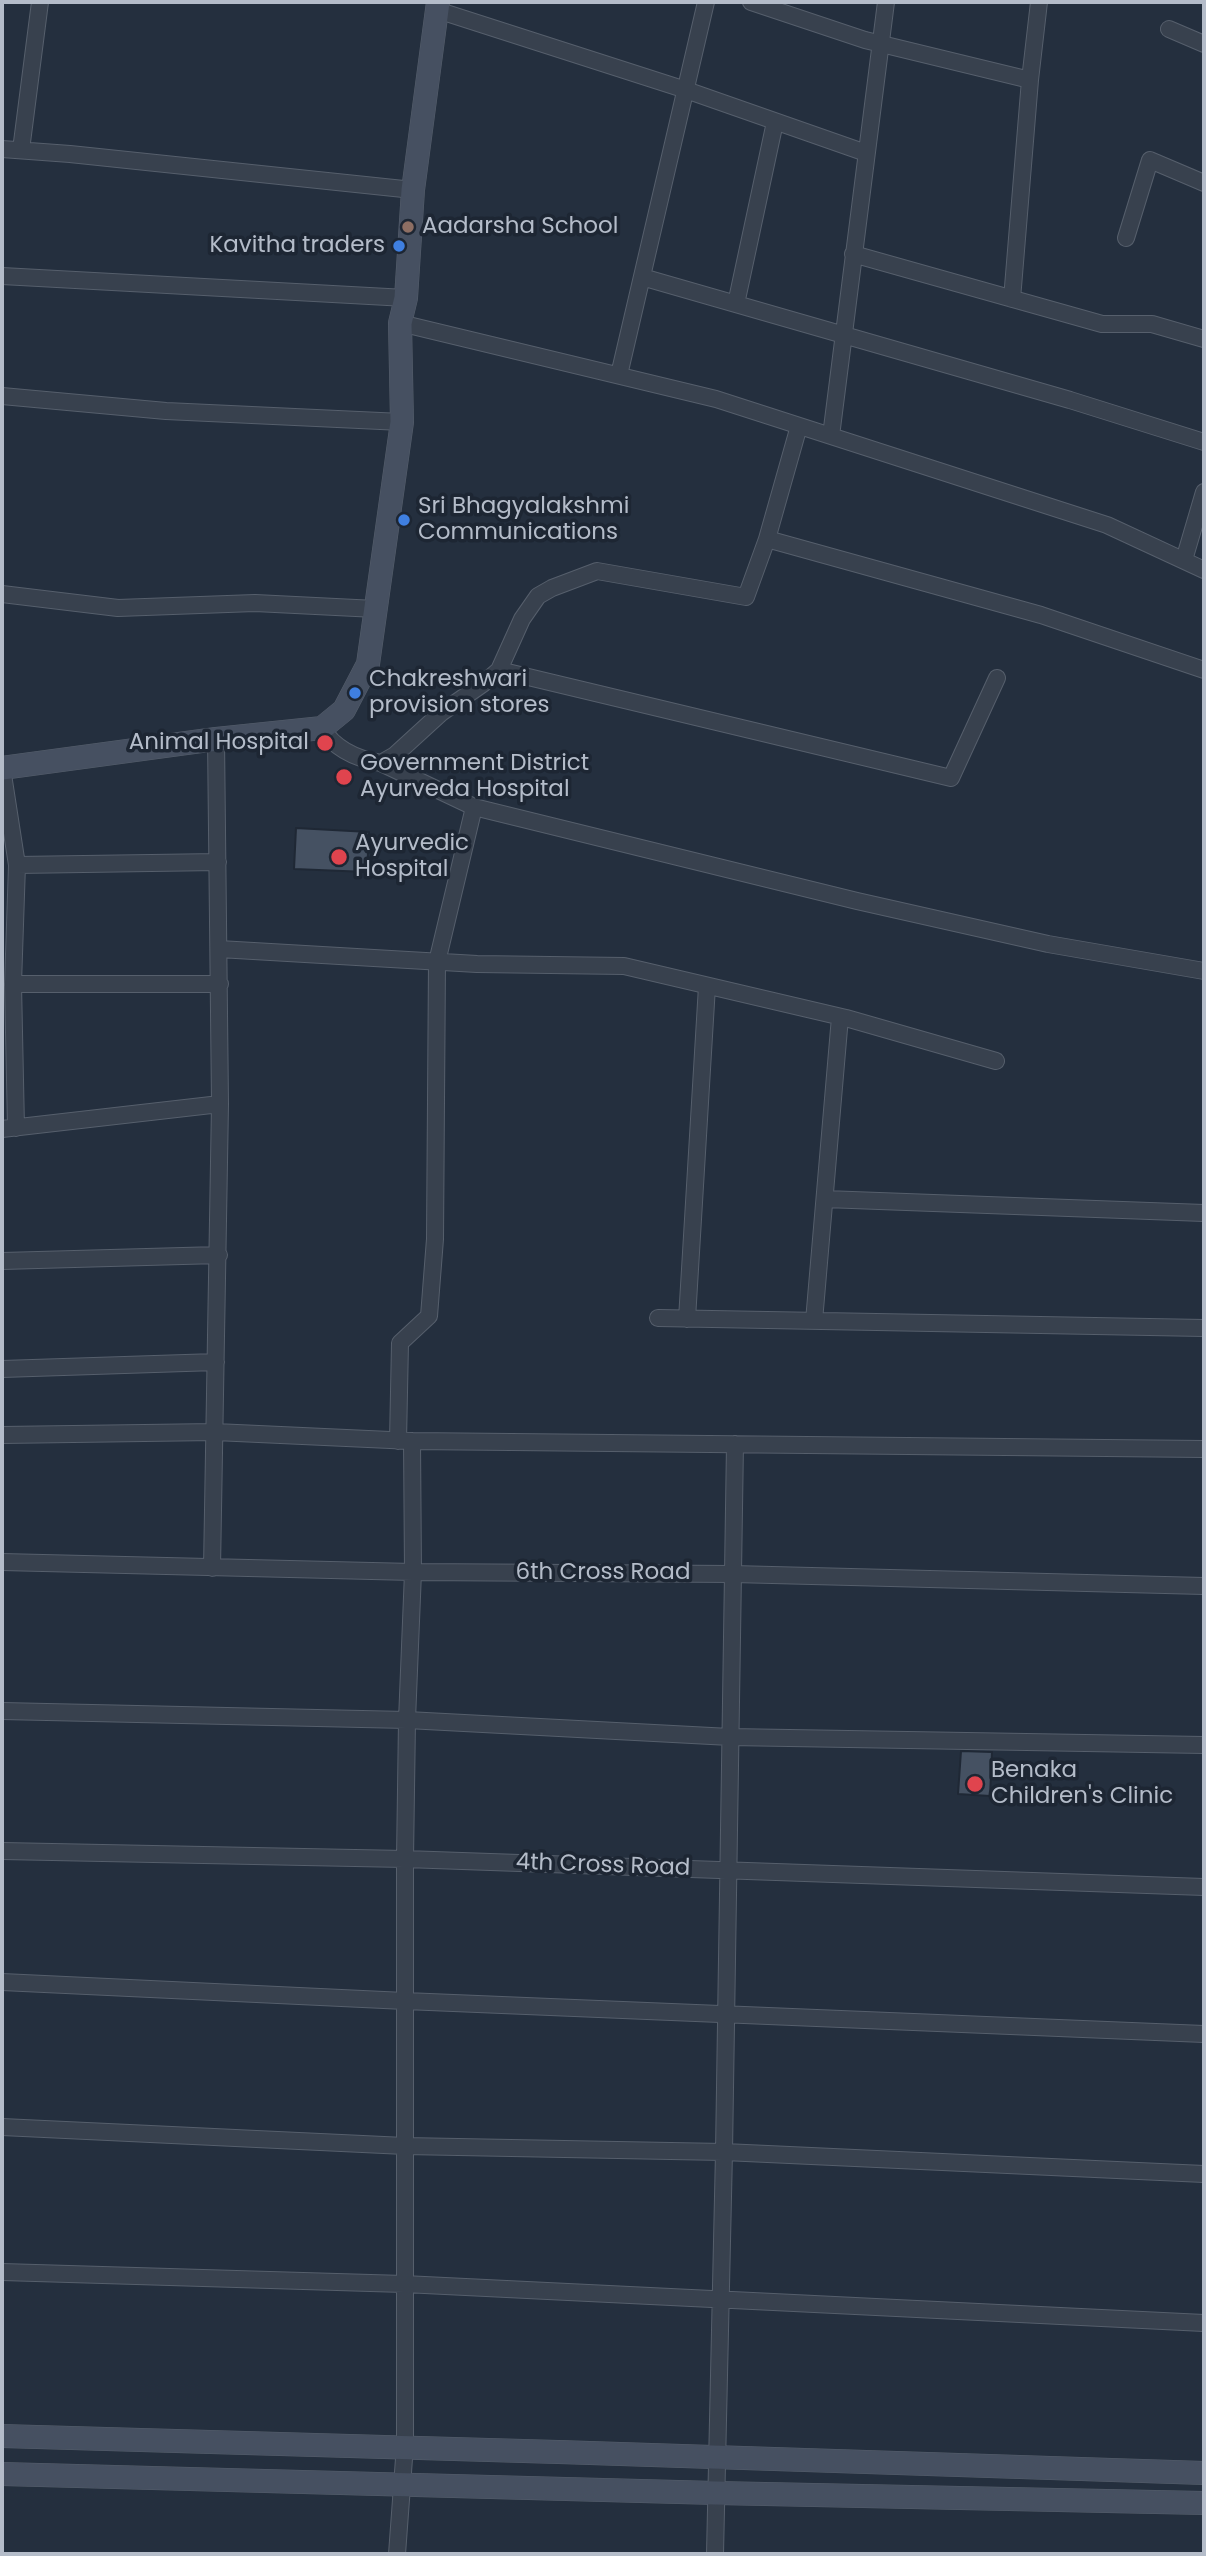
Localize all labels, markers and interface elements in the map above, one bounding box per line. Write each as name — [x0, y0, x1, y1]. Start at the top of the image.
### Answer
place label: Aadarsha School — [422, 213, 618, 241]
marker: Aadarsha School — [400, 219, 416, 235]
place label: Kavitha traders — [209, 232, 385, 260]
marker: Kavitha traders — [391, 238, 407, 254]
place label: Sri Bhagyalakshmi Communications — [418, 493, 629, 547]
marker: Sri Bhagyalakshmi Communications — [396, 512, 412, 528]
place label: Chakreshwari provision stores — [369, 666, 550, 720]
marker: Chakreshwari provision stores — [347, 685, 363, 701]
place label: Animal Hospital — [129, 729, 309, 757]
marker: Animal Hospital — [315, 733, 335, 753]
place label: Government District Ayurveda Hospital — [360, 750, 589, 804]
marker: Government District Ayurveda Hospital — [334, 767, 354, 787]
place label: Ayurvedic Hospital — [355, 830, 469, 884]
marker: Ayurvedic Hospital — [329, 847, 349, 867]
street label: 6th Cross Road — [516, 1559, 690, 1587]
place label: Benaka Children's Clinic — [991, 1757, 1173, 1811]
marker: Benaka Children's Clinic — [965, 1774, 985, 1794]
street label: 4th Cross Road — [515, 1849, 691, 1883]

